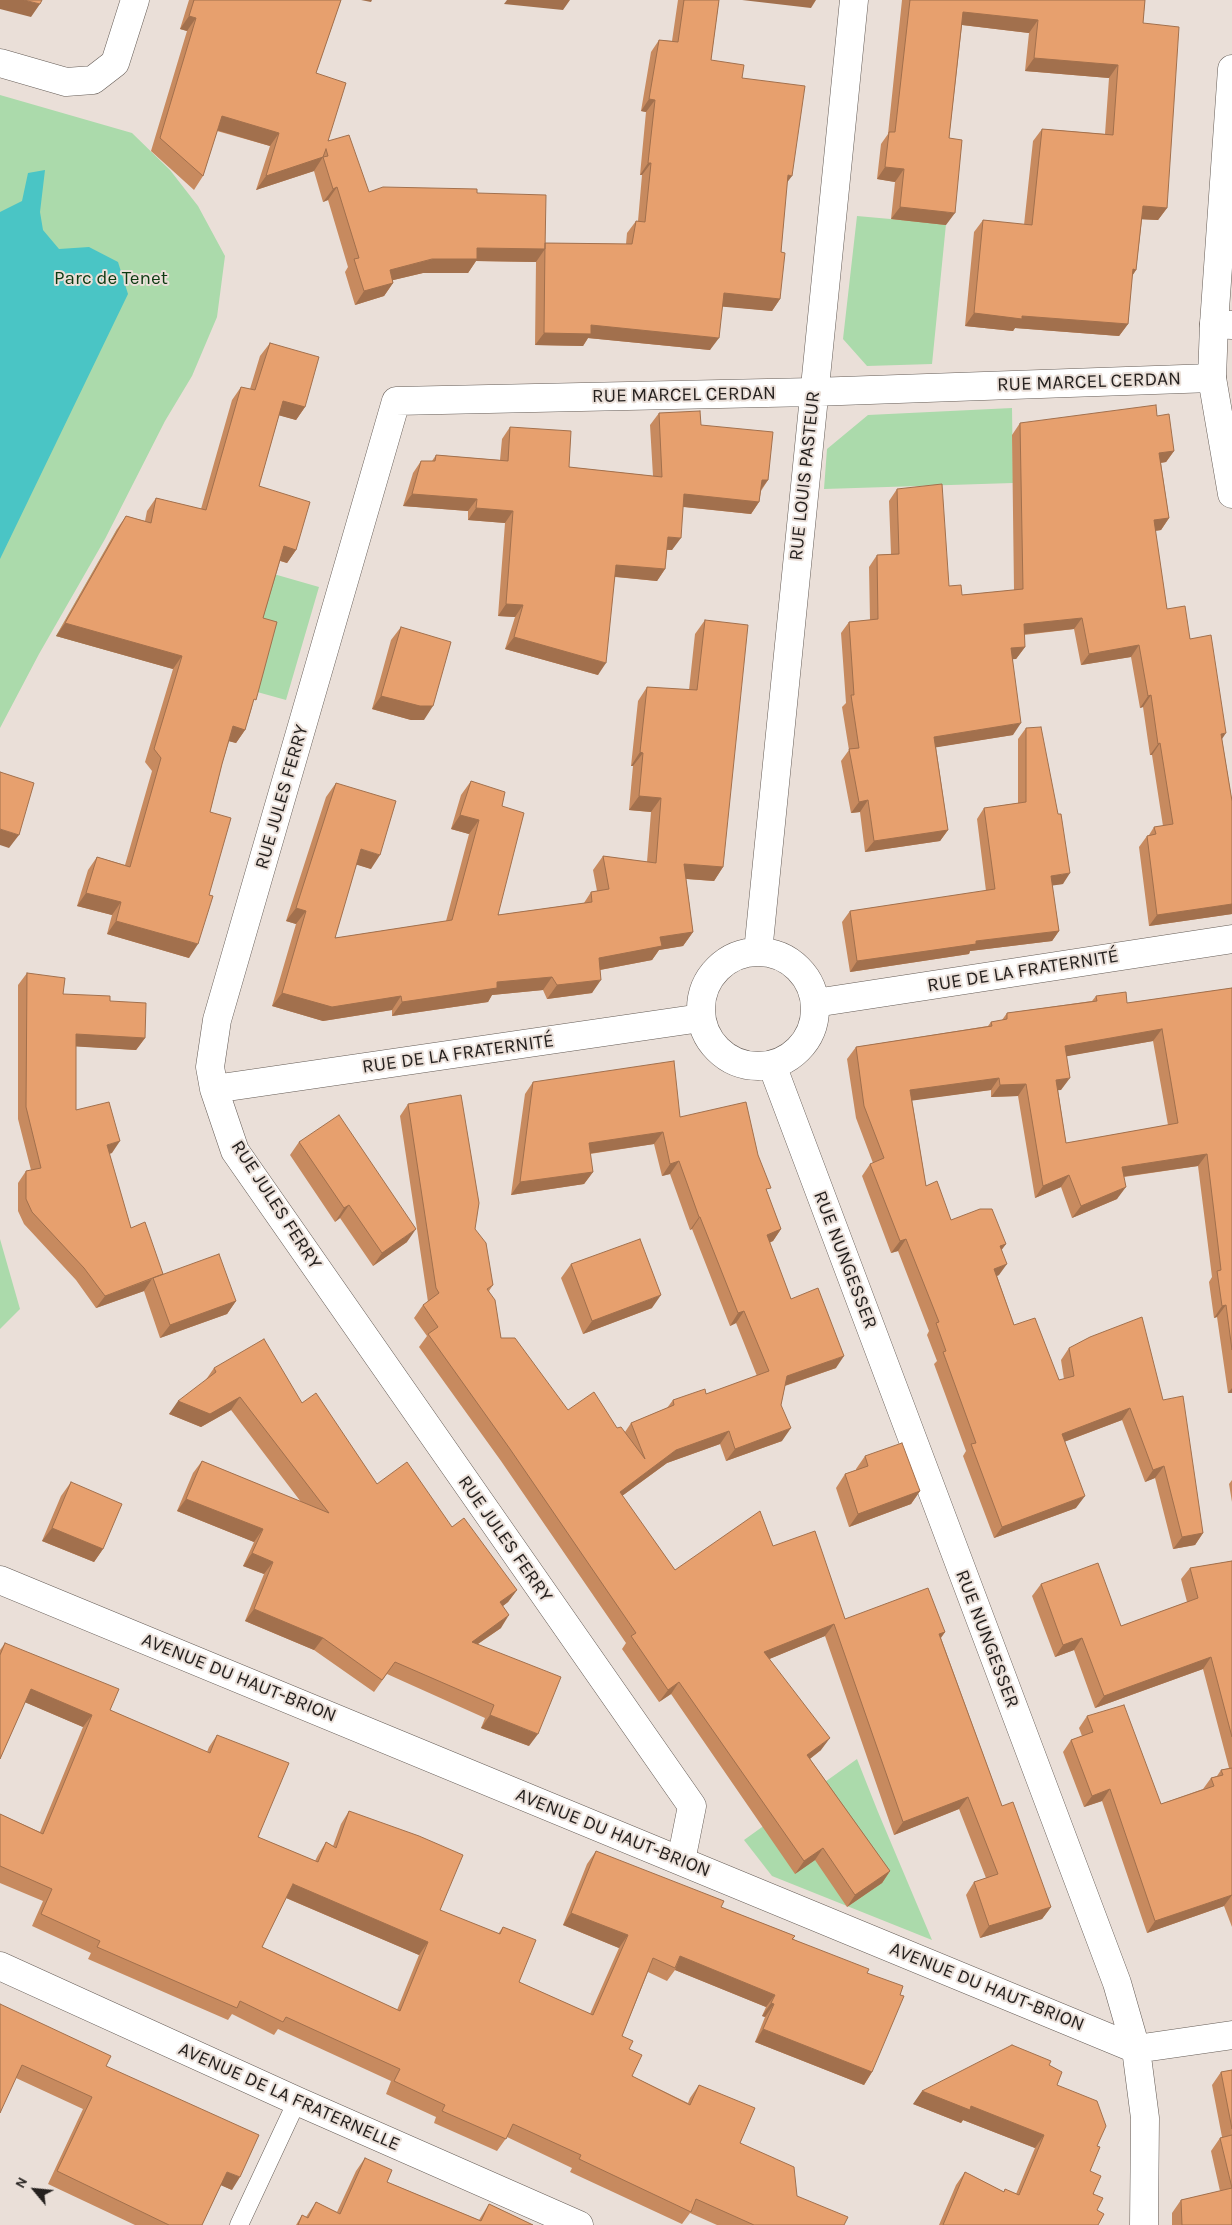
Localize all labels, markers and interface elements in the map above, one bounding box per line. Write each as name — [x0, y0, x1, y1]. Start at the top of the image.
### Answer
park label: Parc de Tenet — [54, 268, 168, 290]
street label: RUE MARCEL CERDAN — [997, 367, 1181, 397]
street label: RUE MARCEL CERDAN — [592, 382, 776, 408]
street label: RUE LOUIS PASTEUR — [785, 390, 825, 562]
street label: RUE JULES FERRY — [250, 722, 314, 872]
street label: RUE DE LA FRATERNITÉ — [926, 945, 1120, 997]
street label: RUE DE LA FRATERNITÉ — [361, 1029, 555, 1079]
street label: RUE JULES FERRY — [226, 1136, 326, 1274]
street label: RUE NUNGESSER — [808, 1188, 882, 1332]
street label: RUE JULES FERRY — [453, 1471, 557, 1607]
street label: RUE NUNGESSER — [950, 1567, 1024, 1711]
street label: AVENUE DU HAUT-BRION — [138, 1628, 340, 1728]
street label: AVENUE DU HAUT-BRION — [512, 1783, 714, 1883]
street label: AVENUE DU HAUT-BRION — [886, 1937, 1088, 2037]
street label: AVENUE DE LA FRATERNELLE — [175, 2038, 403, 2156]
north arrow — [10, 2165, 60, 2215]
text: N — [11, 2174, 31, 2191]

